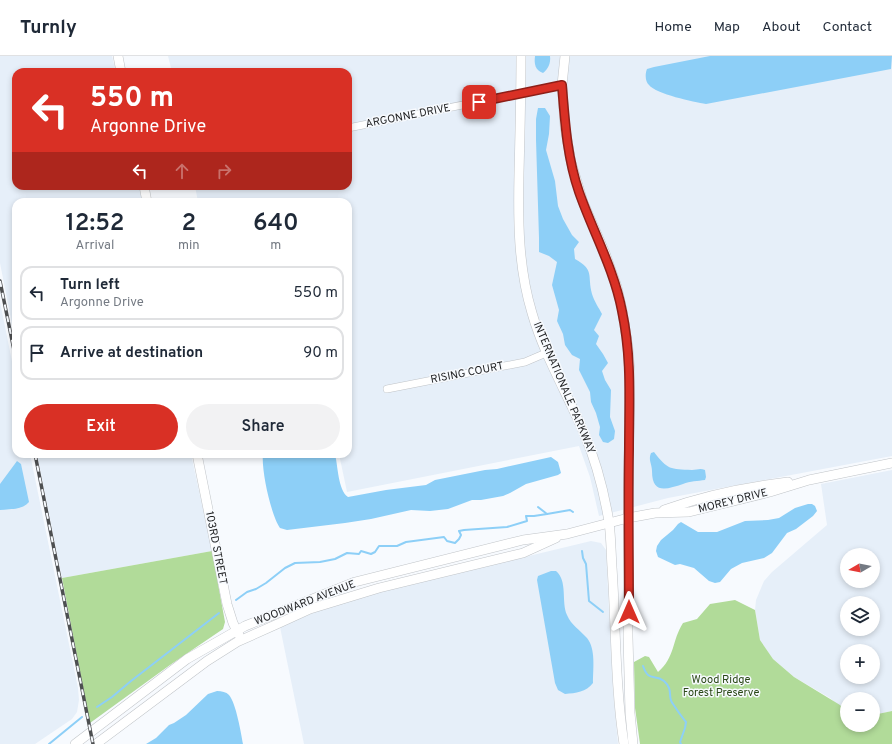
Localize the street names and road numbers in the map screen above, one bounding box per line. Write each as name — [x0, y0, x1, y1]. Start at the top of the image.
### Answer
street label: ARGONNE DRIVE — [364, 101, 452, 131]
street label: INTERNATIONALE PARKWAY — [530, 320, 598, 456]
street label: RISING COURT — [429, 359, 505, 387]
street label: MOREY DRIVE — [697, 486, 769, 516]
street label: 103RD STREET — [202, 510, 230, 586]
street label: WOODWARD AVENUE — [252, 577, 358, 629]

